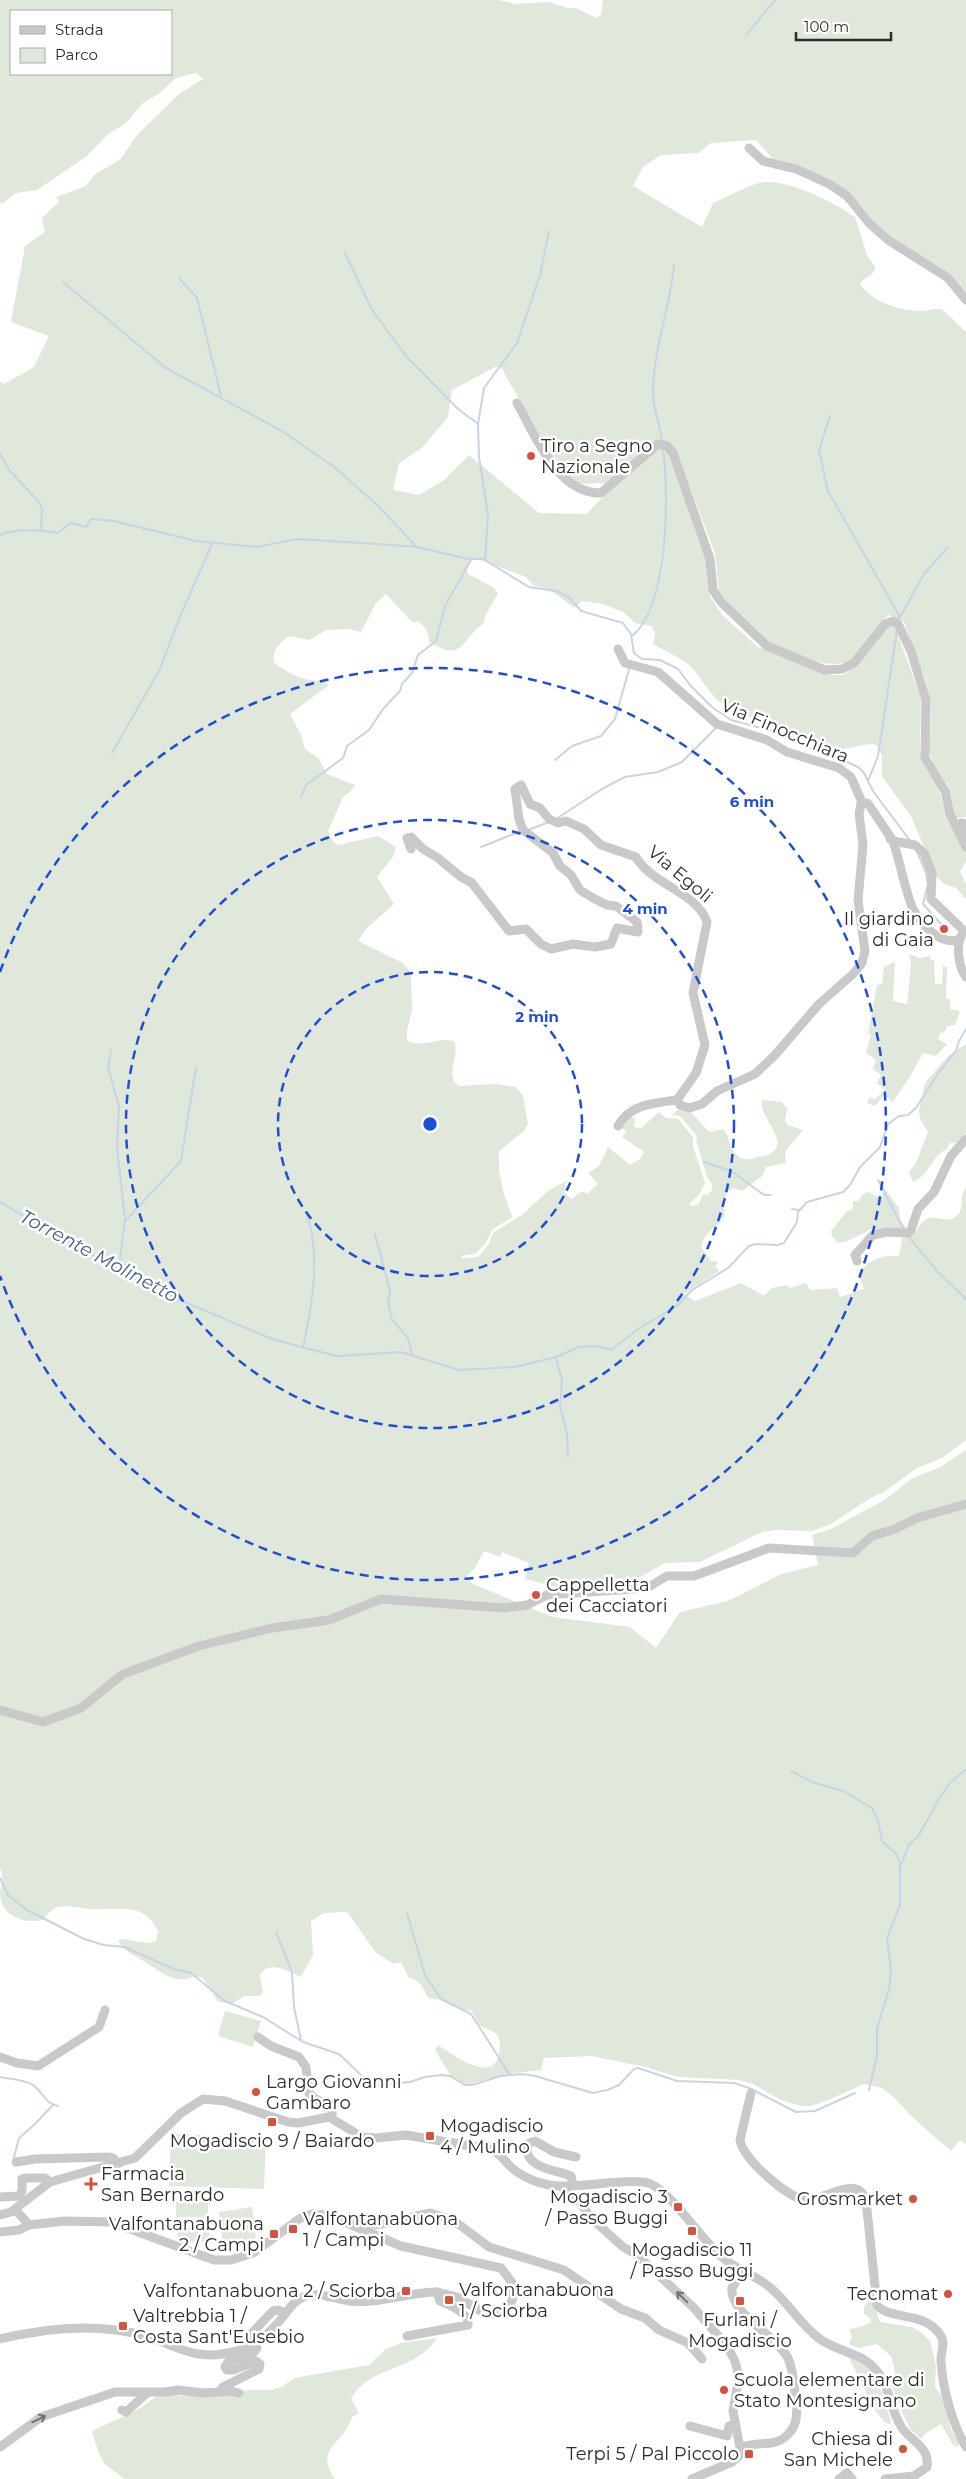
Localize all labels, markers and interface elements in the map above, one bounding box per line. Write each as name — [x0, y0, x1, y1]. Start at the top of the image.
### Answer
legend — [10, 10, 172, 75]
scale bar — [796, 10, 891, 42]
text: 100 m — [804, 17, 849, 36]
text: Strada — [55, 20, 104, 39]
text: Parco — [55, 45, 98, 64]
place label: Tiro a Segno Nazionale — [541, 435, 652, 478]
marker: Tiro a Segno Nazionale — [525, 450, 537, 462]
street label: Via Finocchiara — [718, 694, 852, 768]
text: 6 min — [730, 792, 774, 811]
street label: Via Egoli — [643, 841, 717, 907]
text: 4 min — [622, 899, 668, 918]
place label: Il giardino di Gaia — [844, 908, 934, 951]
marker: Il giardino di Gaia — [938, 923, 950, 935]
text: 2 min — [515, 1007, 559, 1026]
centre of rings — [421, 1115, 439, 1133]
water label: Torrente Molinetto — [16, 1204, 182, 1308]
place label: Cappelletta dei Cacciatori — [546, 1574, 667, 1617]
marker: Cappelletta dei Cacciatori — [530, 1589, 542, 1601]
place label: Largo Giovanni Gambaro — [266, 2071, 402, 2114]
marker: Largo Giovanni Gambaro — [250, 2086, 262, 2098]
place label: Mogadiscio 4 / Mulino — [440, 2115, 543, 2158]
marker: Mogadiscio 9 / Baiardo — [266, 2116, 278, 2128]
place label: Mogadiscio 9 / Baiardo — [170, 2130, 374, 2152]
marker: Mogadiscio 4 / Mulino — [424, 2130, 436, 2142]
place label: Farmacia San Bernardo — [101, 2163, 224, 2206]
marker: Farmacia San Bernardo — [85, 2178, 97, 2190]
place label: Mogadiscio 3 / Passo Buggi — [544, 2186, 668, 2229]
place label: Grosmarket — [797, 2188, 903, 2210]
marker: Grosmarket — [907, 2193, 919, 2205]
marker: Mogadiscio 3 / Passo Buggi — [672, 2201, 684, 2213]
place label: Valfontanabuona 1 / Campi — [303, 2208, 458, 2251]
place label: Valfontanabuona 2 / Campi — [109, 2213, 264, 2256]
marker: Valfontanabuona 1 / Campi — [287, 2223, 299, 2235]
marker: Mogadiscio 11 / Passo Buggi — [686, 2225, 698, 2237]
marker: Valfontanabuona 2 / Campi — [268, 2228, 280, 2240]
place label: Mogadiscio 11 / Passo Buggi — [630, 2239, 753, 2282]
place label: Valfontanabuona 1 / Sciorba — [459, 2279, 614, 2322]
place label: Valfontanabuona 2 / Sciorba — [143, 2280, 396, 2302]
place label: Tecnomat — [847, 2283, 938, 2305]
marker: Valfontanabuona 2 / Sciorba — [400, 2285, 412, 2297]
marker: Tecnomat — [942, 2288, 954, 2300]
one-way arrow — [676, 2290, 688, 2303]
marker: Valfontanabuona 1 / Sciorba — [443, 2294, 455, 2306]
marker: Furlani / Mogadiscio — [734, 2295, 746, 2307]
place label: Valtrebbia 1 / Costa Sant'Eusebio — [133, 2305, 305, 2348]
place label: Furlani / Mogadiscio — [688, 2309, 792, 2352]
marker: Valtrebbia 1 / Costa Sant'Eusebio — [117, 2320, 129, 2332]
place label: Scuola elementare di Stato Montesignano — [734, 2369, 925, 2412]
marker: Scuola elementare di Stato Montesignano — [718, 2384, 730, 2396]
one-way arrow — [31, 2414, 46, 2423]
place label: Chiesa di San Michele — [784, 2428, 893, 2471]
place label: Terpi 5 / Pal Piccolo — [566, 2443, 739, 2465]
marker: Chiesa di San Michele — [897, 2443, 909, 2455]
marker: Terpi 5 / Pal Piccolo — [743, 2448, 755, 2460]

